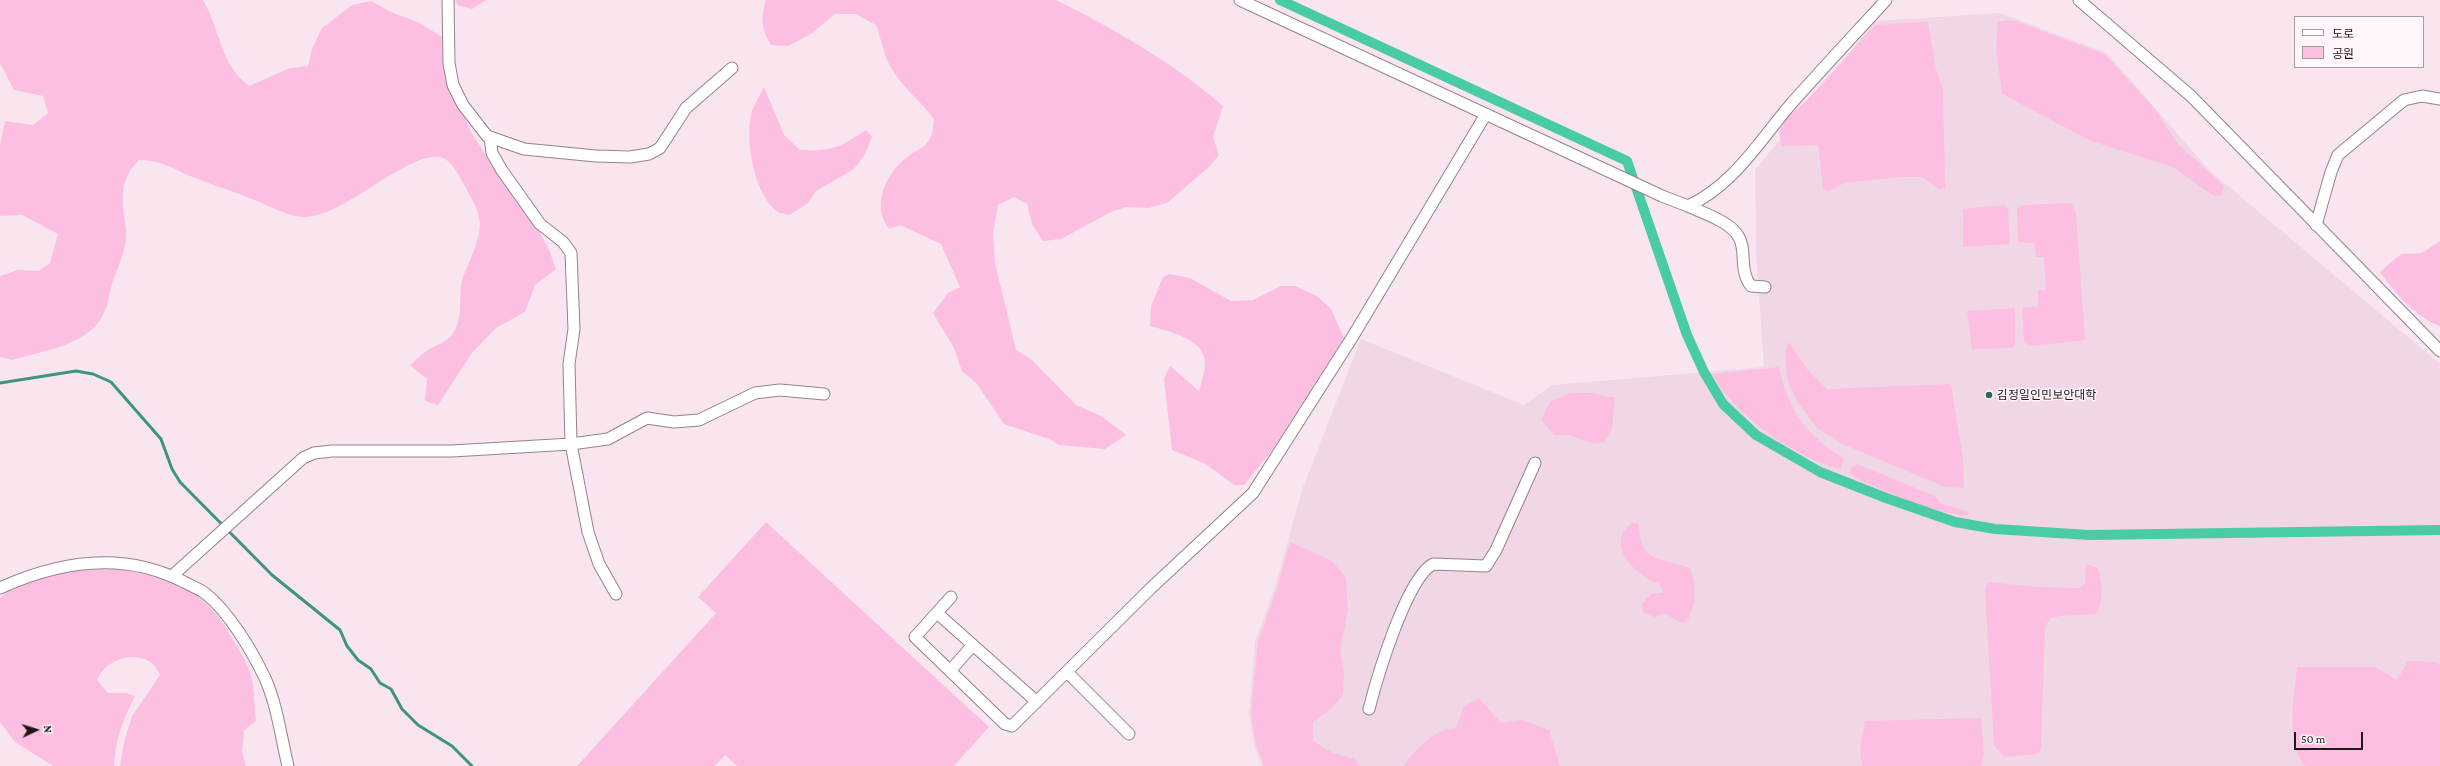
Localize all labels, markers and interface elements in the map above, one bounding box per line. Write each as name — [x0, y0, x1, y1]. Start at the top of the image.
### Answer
legend — [2294, 16, 2424, 68]
text: 도로 — [2332, 27, 2354, 41]
text: 공원 — [2332, 47, 2354, 61]
place label: 김정일인민보안대학 — [1997, 388, 2096, 402]
marker: 김정일인민보안대학 — [1984, 390, 1994, 400]
north arrow — [16, 710, 56, 750]
scale bar — [2296, 724, 2365, 750]
text: N — [42, 725, 54, 733]
text: 50 m — [2301, 732, 2325, 746]

